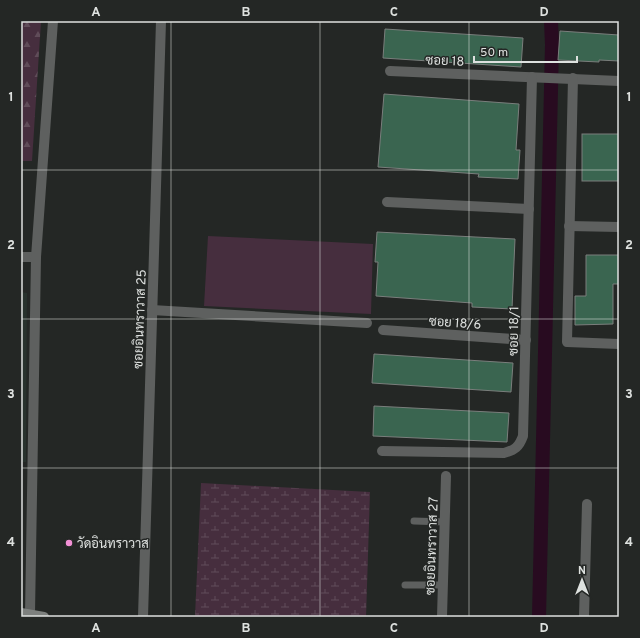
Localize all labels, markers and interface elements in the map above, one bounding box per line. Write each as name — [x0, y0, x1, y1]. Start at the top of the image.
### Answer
text: A — [91, 5, 101, 21]
text: B — [242, 5, 251, 21]
text: C — [390, 5, 398, 21]
text: D — [539, 5, 549, 21]
scale bar — [474, 38, 577, 64]
text: 50 m — [480, 45, 508, 61]
street label: ซอย 18 — [425, 53, 465, 71]
text: 1 — [8, 90, 14, 106]
text: 1 — [626, 90, 632, 106]
text: 2 — [7, 238, 15, 254]
text: 2 — [625, 238, 633, 254]
street label: ซอยอินทราวาส 25 — [129, 269, 151, 369]
street label: ซอย 18/1 — [507, 306, 523, 356]
street label: ซอย 18/6 — [428, 314, 482, 334]
text: 3 — [7, 387, 15, 403]
text: 3 — [625, 387, 633, 403]
street label: ซอยอินทราวาส 27 — [421, 496, 443, 595]
text: 4 — [7, 535, 15, 551]
place label: วัดอินทราวาส — [77, 535, 149, 553]
text: 4 — [625, 535, 633, 551]
marker: วัดอินทราวาส — [64, 538, 74, 548]
north arrow — [562, 560, 602, 600]
text: N — [578, 564, 586, 578]
text: A — [91, 621, 101, 637]
text: B — [242, 621, 251, 637]
text: C — [390, 621, 398, 637]
text: D — [539, 621, 549, 637]

